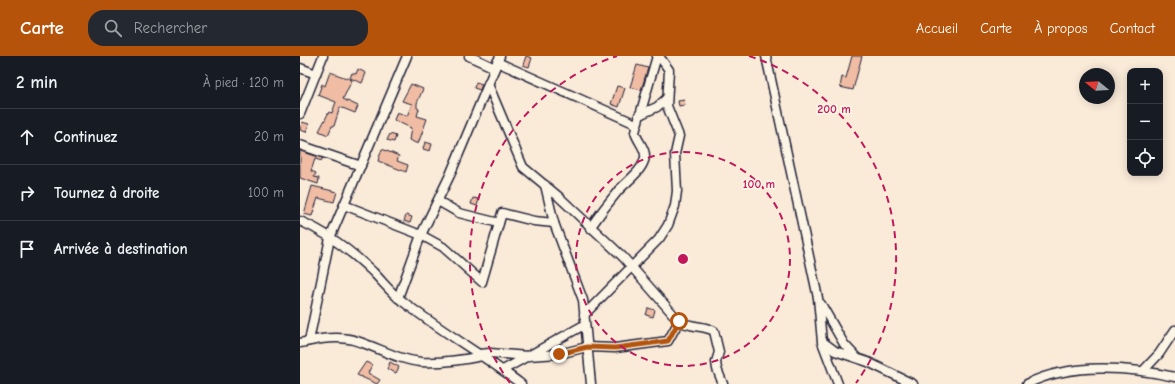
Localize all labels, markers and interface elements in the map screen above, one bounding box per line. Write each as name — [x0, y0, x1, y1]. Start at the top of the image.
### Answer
search box — [88, 10, 368, 46]
text: Carte — [20, 17, 64, 39]
icon: search — [102, 17, 124, 39]
text: Rechercher — [134, 19, 207, 37]
text: Accueil — [916, 20, 958, 37]
text: Carte — [980, 20, 1012, 37]
text: À propos — [1034, 20, 1088, 37]
text: Contact — [1110, 20, 1155, 37]
north arrow — [1079, 68, 1115, 104]
map controls — [1127, 68, 1163, 176]
button: + — [1127, 68, 1163, 104]
text: 2 min — [16, 73, 57, 92]
text: À pied · 120 m — [203, 75, 284, 90]
text: 200 m — [817, 102, 851, 116]
button: − — [1127, 104, 1163, 140]
icon: ahead — [16, 126, 38, 148]
text: Continuez — [54, 128, 117, 146]
text: 20 m — [254, 129, 284, 144]
button: locate — [1127, 140, 1163, 176]
text: 100 m — [743, 177, 775, 191]
icon: right — [16, 182, 38, 204]
text: Tournez à droite — [54, 184, 159, 202]
text: 100 m — [248, 185, 284, 200]
icon: arrive — [16, 238, 38, 260]
text: Arrivée à destination — [54, 240, 188, 258]
centre of rings — [676, 252, 690, 266]
route start — [670, 312, 688, 330]
route end — [550, 345, 568, 363]

